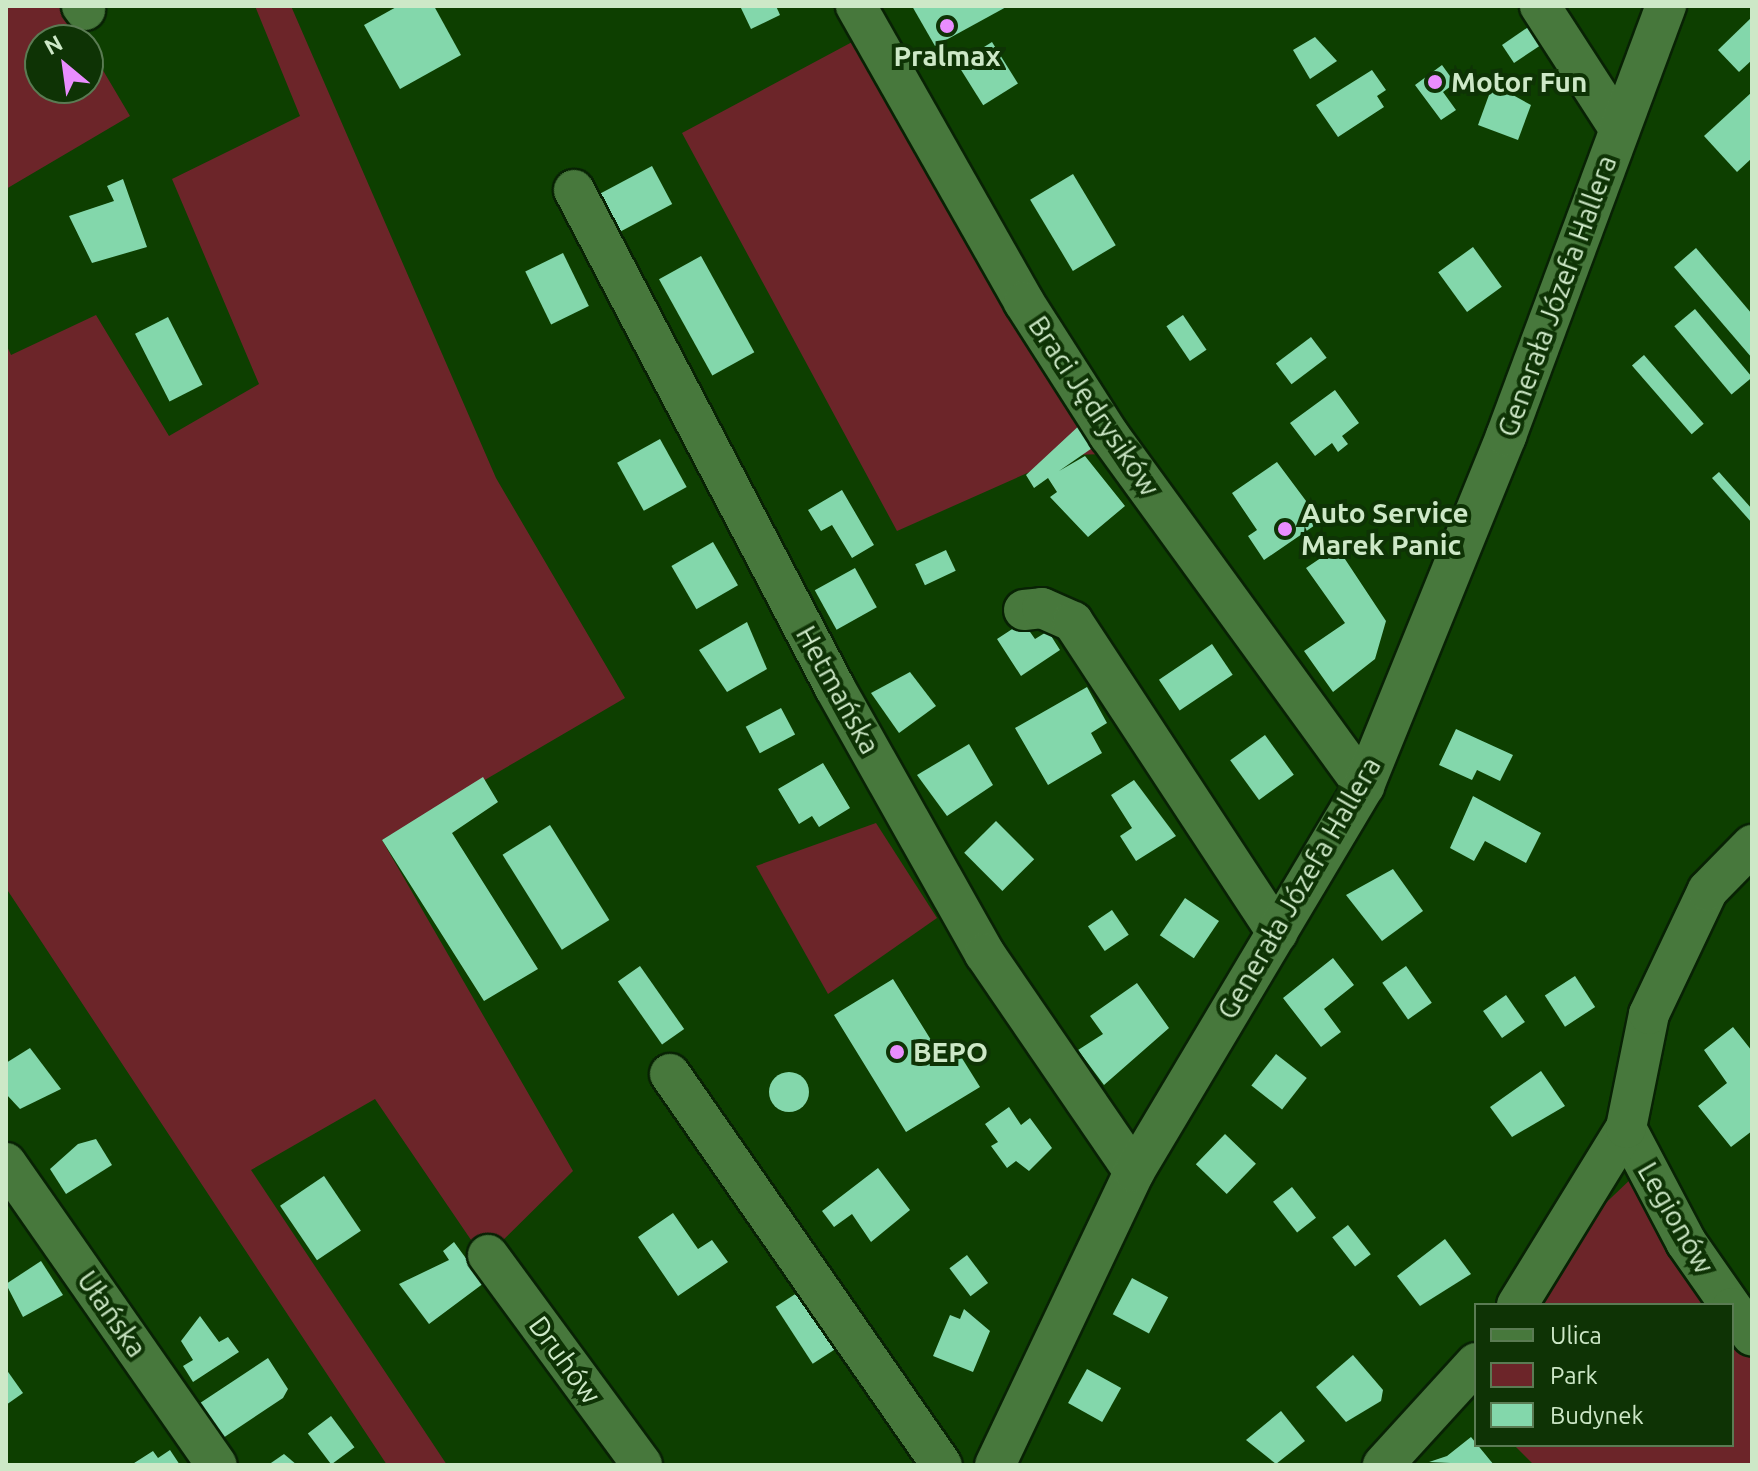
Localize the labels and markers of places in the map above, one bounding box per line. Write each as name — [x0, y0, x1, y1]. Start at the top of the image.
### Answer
marker: Pralmax — [938, 17, 956, 35]
place label: Pralmax — [893, 39, 1001, 73]
place label: Motor Fun — [1451, 65, 1587, 99]
marker: Motor Fun — [1426, 73, 1444, 91]
place label: Auto Service Marek Panic — [1301, 496, 1469, 562]
marker: Auto Service Marek Panic — [1276, 520, 1294, 538]
place label: BEPO — [913, 1035, 988, 1069]
marker: BEPO — [888, 1043, 906, 1061]

